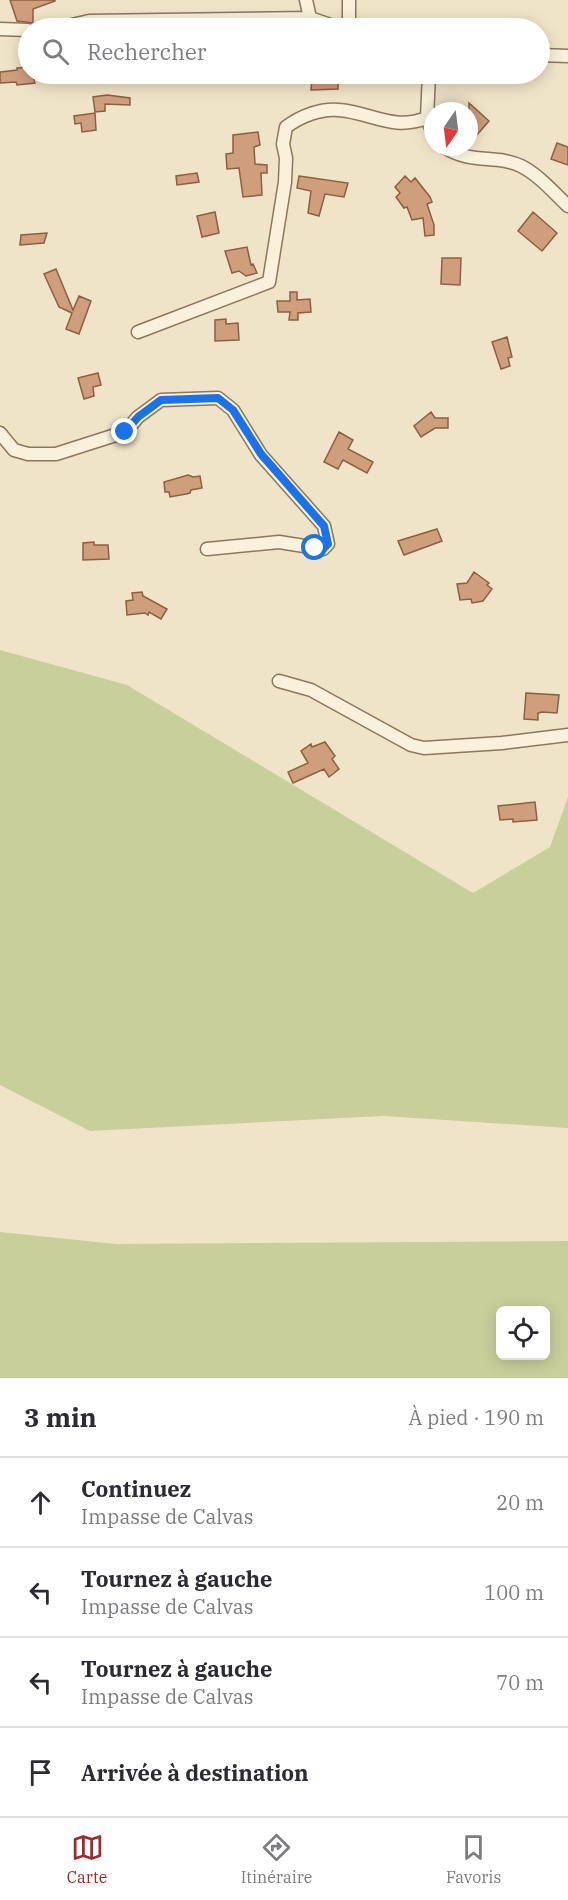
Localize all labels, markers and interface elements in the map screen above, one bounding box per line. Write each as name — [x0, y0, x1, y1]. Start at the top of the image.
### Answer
search box — [18, 18, 550, 84]
icon: search — [39, 35, 72, 68]
text: Rechercher — [87, 37, 206, 66]
north arrow — [424, 102, 478, 156]
route end — [111, 418, 137, 444]
route start — [301, 534, 327, 560]
map controls — [496, 1306, 550, 1360]
button: locate — [496, 1306, 550, 1360]
text: 3 min — [24, 1400, 97, 1434]
text: À pied · 190 m — [409, 1404, 544, 1431]
text: Continuez — [81, 1474, 191, 1503]
icon: ahead — [24, 1486, 57, 1519]
text: 20 m — [496, 1489, 544, 1516]
text: Impasse de Calvas — [81, 1503, 253, 1530]
text: Tournez à gauche — [81, 1564, 272, 1593]
icon: left — [24, 1576, 57, 1609]
text: 100 m — [484, 1579, 544, 1606]
text: Impasse de Calvas — [81, 1593, 253, 1620]
text: Tournez à gauche — [81, 1654, 272, 1683]
icon: left — [24, 1666, 57, 1699]
text: 70 m — [496, 1669, 544, 1696]
text: Impasse de Calvas — [81, 1683, 253, 1710]
icon: arrive — [24, 1756, 57, 1789]
text: Arrivée à destination — [81, 1758, 309, 1787]
tab: Carte — [67, 1831, 107, 1887]
tab: Itinéraire — [241, 1831, 312, 1887]
tab: Favoris — [446, 1831, 501, 1887]

